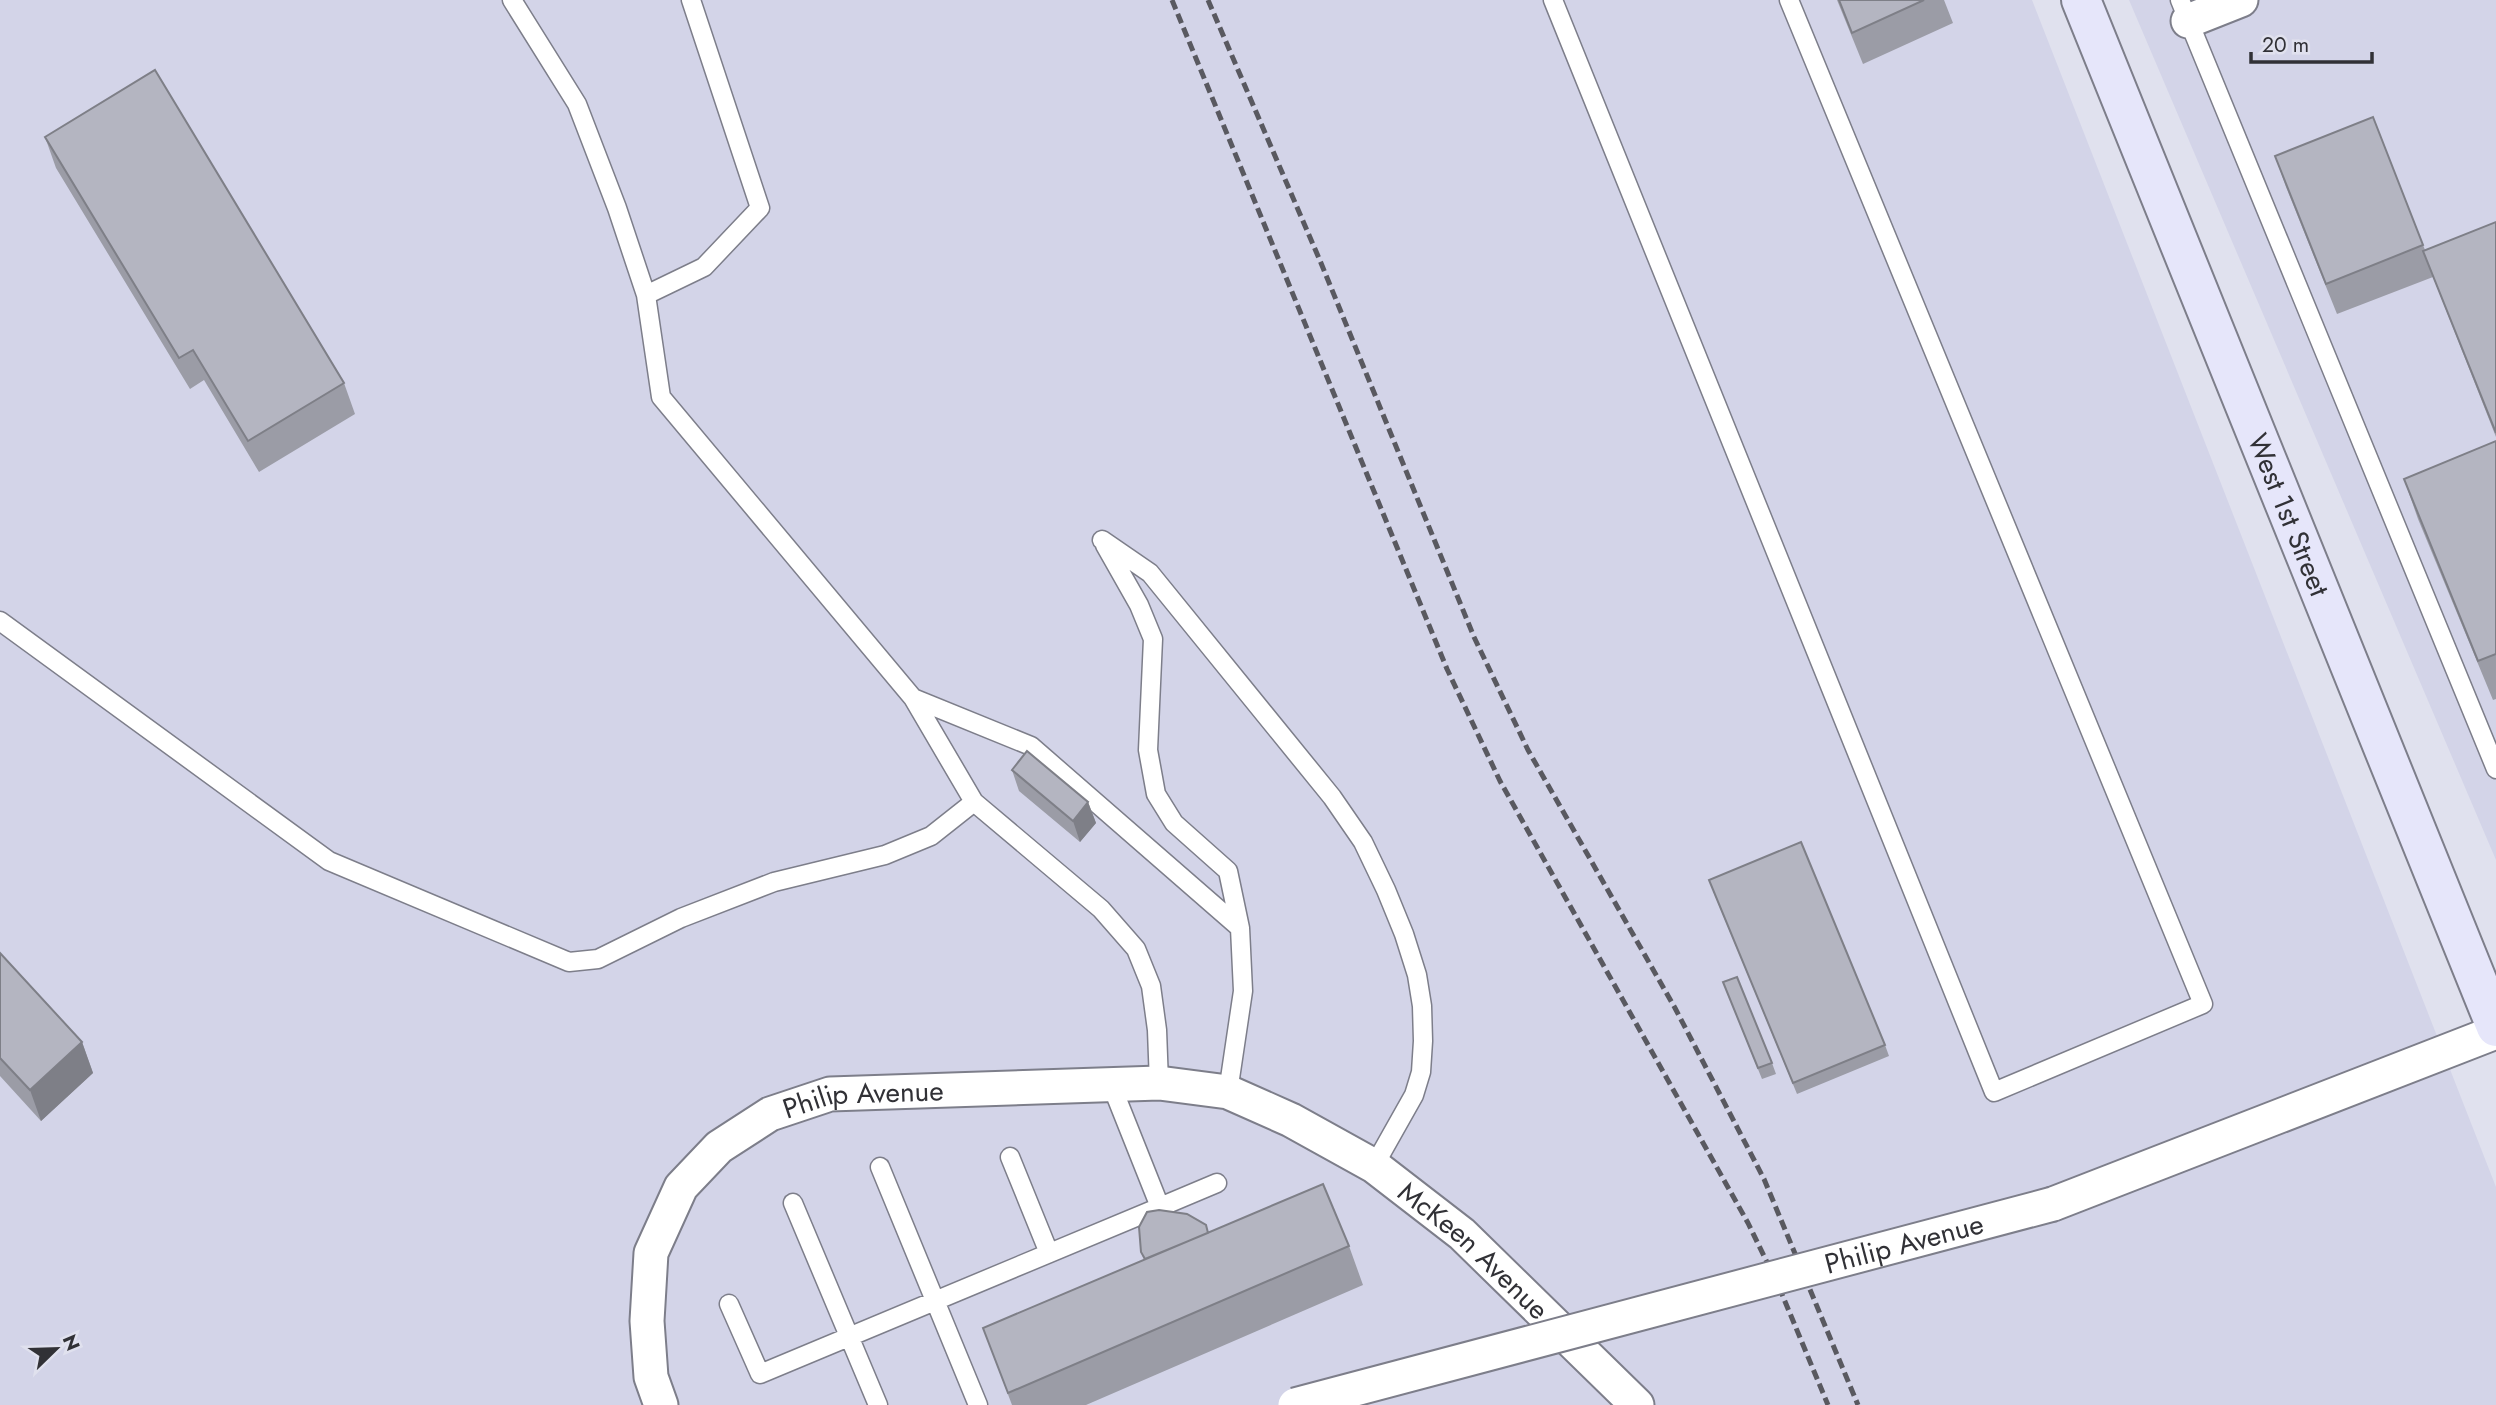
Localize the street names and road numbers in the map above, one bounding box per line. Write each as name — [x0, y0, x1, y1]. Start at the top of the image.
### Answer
street label: West 1st Street — [2237, 427, 2340, 603]
street label: Philip Avenue — [777, 1070, 944, 1129]
street label: McKeen Avenue — [1389, 1172, 1558, 1329]
street label: Philip Avenue — [1820, 1203, 1988, 1285]

